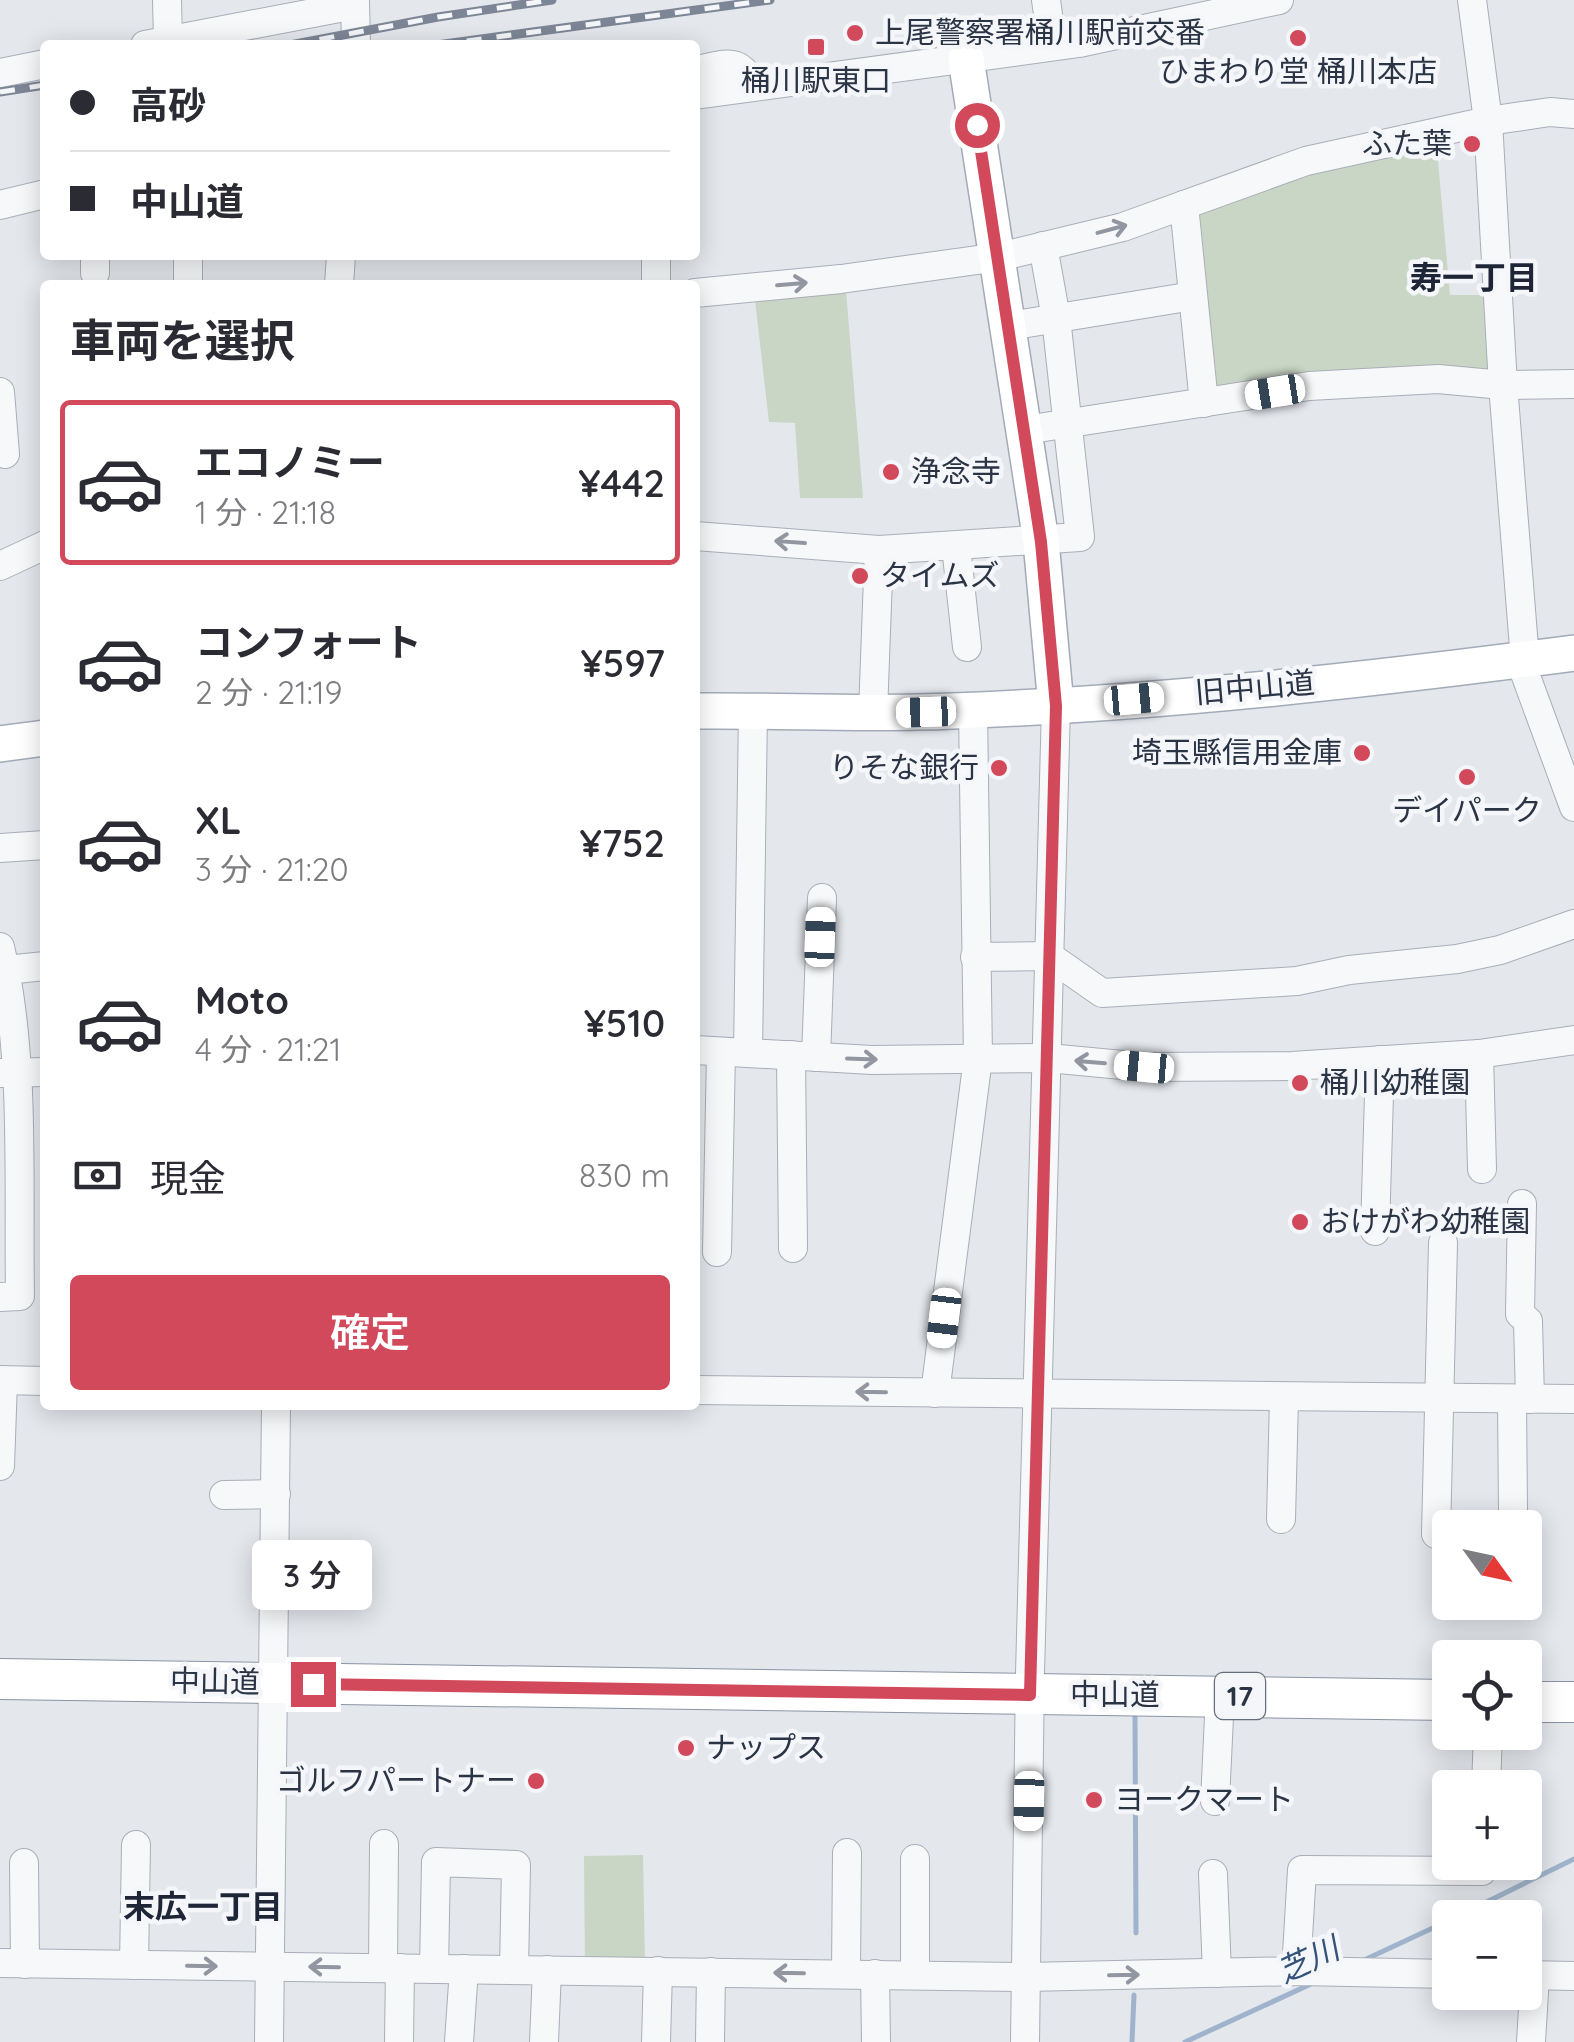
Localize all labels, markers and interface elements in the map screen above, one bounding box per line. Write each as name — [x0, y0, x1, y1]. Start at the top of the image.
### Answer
place label: 上尾警察署桶川駅前交番 — [875, 13, 1205, 51]
marker: 上尾警察署桶川駅前交番 — [844, 22, 866, 44]
marker: ひまわり堂 桶川本店 — [1287, 27, 1309, 49]
marker: 桶川駅東口 — [805, 36, 827, 58]
place label: ひまわり堂 桶川本店 — [1159, 52, 1437, 90]
place label: 桶川駅東口 — [741, 61, 891, 99]
text: 高砂 — [130, 81, 206, 129]
route start — [955, 103, 1000, 148]
place label: ふた葉 — [1362, 124, 1452, 162]
marker: ふた葉 — [1461, 133, 1483, 155]
text: 中山道 — [130, 177, 244, 225]
one-way arrow — [1095, 219, 1127, 237]
district label: 寿一丁目 — [1410, 257, 1538, 297]
one-way arrow — [776, 274, 808, 293]
text: 車両を選択 — [70, 312, 295, 368]
car — [1243, 372, 1307, 412]
icon: car — [75, 438, 165, 528]
text: エコノミー — [195, 438, 385, 486]
place label: 浄念寺 — [911, 452, 1001, 490]
text: ¥442 — [578, 459, 665, 507]
marker: 浄念寺 — [880, 461, 902, 483]
text: 1 分 · 21:18 — [195, 492, 336, 532]
one-way arrow — [775, 533, 807, 552]
place label: タイムズ — [880, 556, 999, 594]
marker: タイムズ — [849, 565, 871, 587]
icon: car — [75, 618, 165, 708]
text: コンフォート — [195, 618, 422, 666]
text: ¥597 — [581, 639, 665, 687]
street label: 旧中山道 — [1193, 663, 1316, 711]
text: 2 分 · 21:19 — [195, 672, 342, 712]
car — [1103, 681, 1165, 717]
car — [895, 696, 957, 728]
place label: 埼玉縣信用金庫 — [1132, 733, 1342, 771]
marker: 埼玉縣信用金庫 — [1351, 742, 1373, 764]
place label: りそな銀行 — [829, 748, 979, 786]
marker: りそな銀行 — [988, 757, 1010, 779]
marker: デイパーク — [1456, 766, 1478, 788]
place label: デイパーク — [1392, 791, 1542, 829]
text: XL — [195, 796, 241, 844]
icon: car — [75, 798, 165, 888]
text: ¥752 — [579, 819, 665, 867]
text: 3 分 · 21:20 — [195, 849, 349, 889]
car — [804, 906, 836, 968]
text: Moto — [195, 976, 289, 1024]
icon: car — [75, 978, 165, 1068]
text: ¥510 — [584, 999, 665, 1047]
text: 4 分 · 21:21 — [195, 1029, 341, 1069]
one-way arrow — [846, 1049, 878, 1068]
car — [1113, 1049, 1175, 1085]
one-way arrow — [1074, 1053, 1106, 1072]
place label: 桶川幼稚園 — [1320, 1063, 1470, 1101]
marker: 桶川幼稚園 — [1289, 1072, 1311, 1094]
icon: cash — [70, 1148, 125, 1203]
text: 現金 — [150, 1154, 226, 1202]
text: 830 m — [579, 1155, 670, 1195]
place label: おけがわ幼稚園 — [1320, 1202, 1530, 1240]
marker: おけがわ幼稚園 — [1289, 1211, 1311, 1233]
button: 確定 — [70, 1275, 670, 1390]
car — [925, 1286, 963, 1350]
one-way arrow — [856, 1382, 888, 1402]
north arrow — [1432, 1510, 1542, 1620]
map controls — [1432, 1510, 1542, 2010]
callout: 3 分 — [253, 1539, 373, 1609]
text: 3 分 — [283, 1555, 341, 1595]
button: locate — [1432, 1640, 1542, 1750]
street label: 中山道 — [170, 1661, 260, 1701]
route end — [291, 1662, 336, 1707]
road number: 17 — [1215, 1673, 1265, 1719]
street label: 中山道 — [1070, 1675, 1160, 1713]
place label: ナップス — [706, 1728, 826, 1766]
marker: ナップス — [675, 1737, 697, 1759]
place label: ゴルフパートナー — [276, 1761, 516, 1799]
marker: ゴルフパートナー — [525, 1770, 547, 1792]
button: + — [1432, 1770, 1542, 1880]
car — [1013, 1771, 1045, 1831]
place label: ヨークマート — [1114, 1780, 1294, 1818]
marker: ヨークマート — [1083, 1789, 1105, 1811]
district label: 末広一丁目 — [123, 1886, 283, 1926]
button: − — [1432, 1900, 1542, 2010]
water label: 芝川 — [1270, 1926, 1348, 1991]
one-way arrow — [186, 1956, 218, 1975]
one-way arrow — [309, 1958, 342, 1976]
one-way arrow — [774, 1964, 806, 1982]
one-way arrow — [1108, 1965, 1140, 1984]

